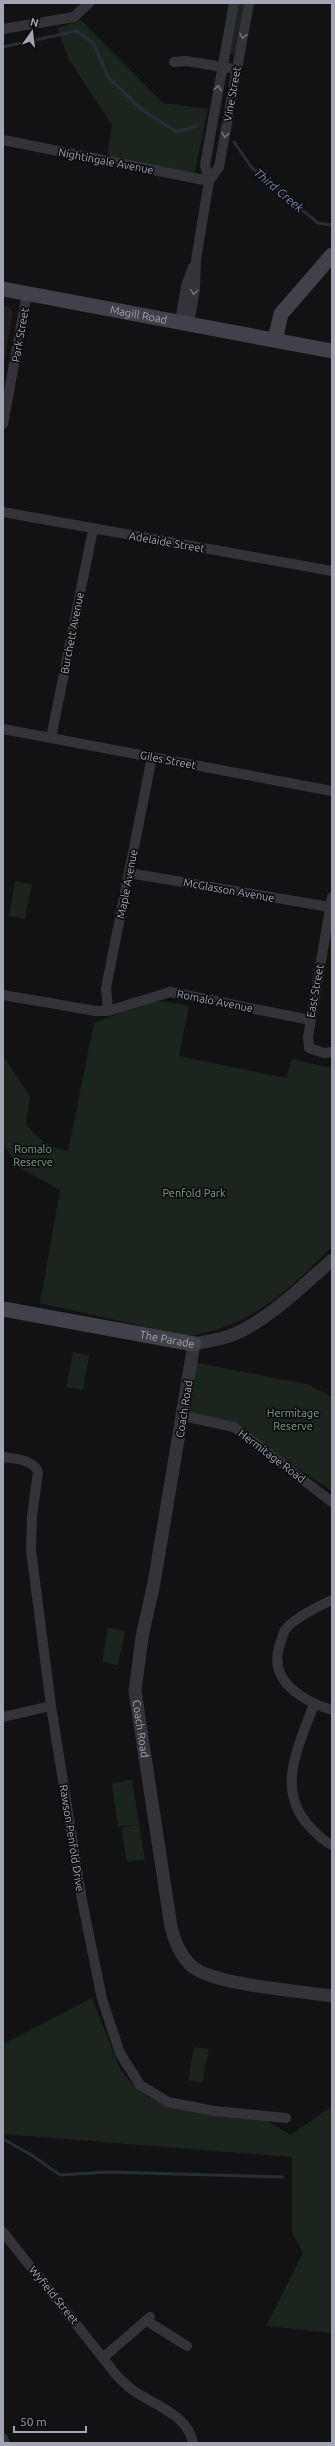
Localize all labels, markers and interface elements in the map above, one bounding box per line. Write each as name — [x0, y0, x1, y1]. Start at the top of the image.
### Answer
north arrow — [12, 12, 52, 52]
text: N — [29, 15, 40, 29]
one-way arrow — [239, 33, 247, 39]
street label: Vine Street — [221, 65, 243, 122]
one-way arrow — [214, 85, 222, 91]
one-way arrow — [221, 132, 229, 138]
street label: Nightingale Avenue — [57, 146, 155, 176]
water label: Third Creek — [252, 166, 307, 215]
one-way arrow — [190, 289, 199, 295]
street label: Magill Road — [109, 303, 168, 326]
street label: Park Street — [9, 306, 31, 363]
street label: Adelaide Street — [128, 529, 206, 555]
street label: Burchett Avenue — [58, 591, 86, 675]
street label: Giles Street — [139, 749, 198, 771]
street label: Maple Avenue — [114, 848, 140, 920]
street label: McGlasson Avenue — [182, 876, 276, 904]
street label: East Street — [304, 963, 326, 1019]
street label: Romalo Avenue — [176, 988, 254, 1014]
park label: Romalo Reserve — [13, 1143, 53, 1168]
park label: Penfold Park — [162, 1187, 226, 1199]
street label: The Parade — [139, 1328, 196, 1350]
street label: Coach Road — [174, 1379, 194, 1439]
park label: Hermitage Reserve — [267, 1407, 319, 1432]
street label: Hermitage Road — [236, 1427, 308, 1485]
street label: Coach Road — [130, 1699, 151, 1758]
street label: Rawson Penfold Drive — [58, 1784, 86, 1892]
street label: Wyfield Street — [27, 2264, 81, 2327]
scale bar — [14, 2408, 86, 2434]
text: 50 m — [20, 2415, 47, 2428]

